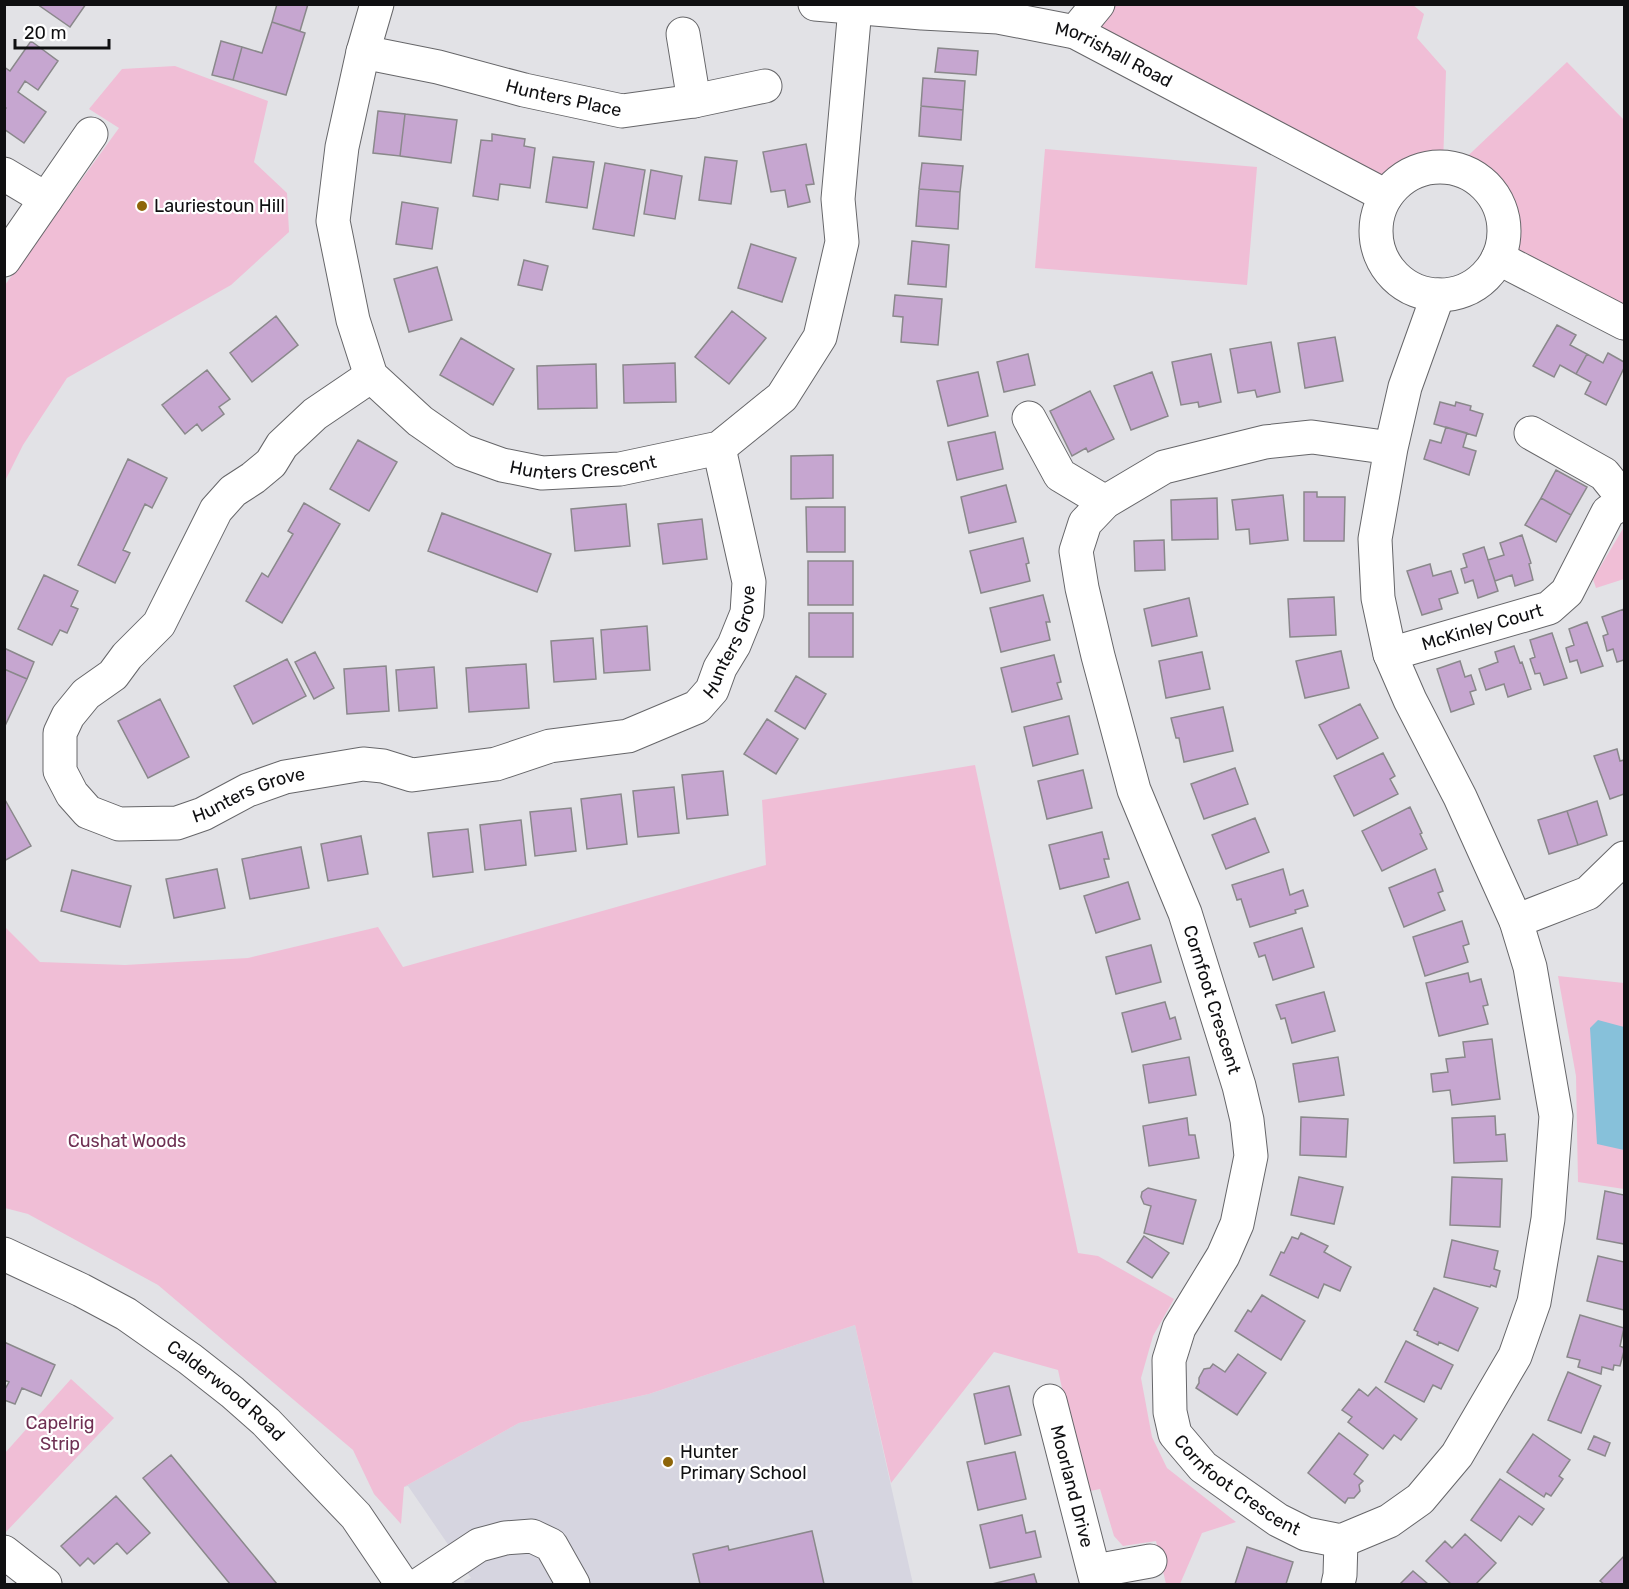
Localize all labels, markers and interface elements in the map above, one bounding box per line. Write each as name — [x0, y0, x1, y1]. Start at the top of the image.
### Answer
scale bar — [15, 12, 110, 50]
street label: Morrishall Road — [1053, 17, 1176, 92]
text: 20 m — [24, 22, 66, 44]
street label: Hunters Place — [503, 75, 624, 122]
place label: Lauriestoun Hill — [154, 195, 285, 217]
marker: Lauriestoun Hill — [135, 199, 149, 213]
street label: Hunters Crescent — [508, 451, 658, 484]
street label: Hunters Grove — [698, 585, 760, 703]
street label: McKinley Court — [1419, 599, 1546, 655]
street label: Hunters Grove — [189, 763, 307, 828]
street label: Cornfoot Crescent — [1178, 922, 1246, 1077]
park label: Cushat Woods — [68, 1130, 186, 1152]
street label: Calderwood Road — [163, 1335, 289, 1446]
park label: Capelrig Strip — [25, 1412, 95, 1455]
street label: Moorland Drive — [1046, 1423, 1098, 1550]
street label: Cornfoot Crescent — [1169, 1430, 1304, 1540]
place label: Hunter Primary School — [680, 1441, 807, 1484]
marker: Hunter Primary School — [661, 1455, 675, 1469]

